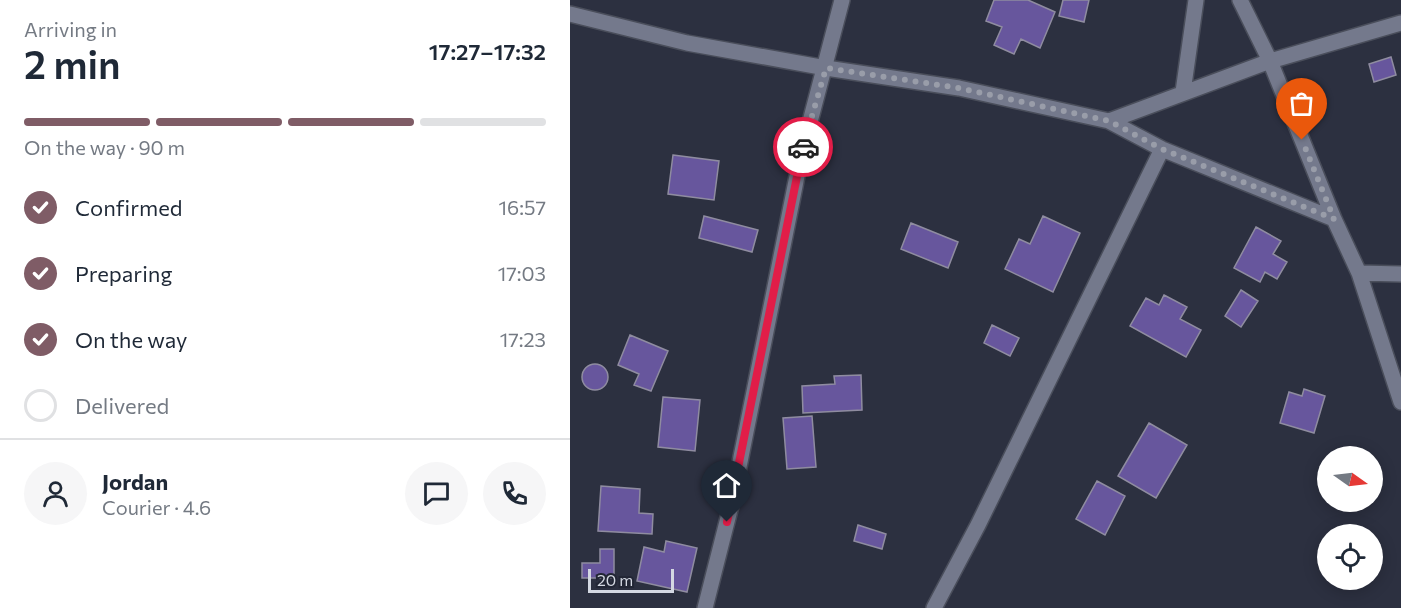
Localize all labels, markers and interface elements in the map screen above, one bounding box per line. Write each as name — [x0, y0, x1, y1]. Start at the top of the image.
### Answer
text: Arriving in — [24, 17, 117, 41]
text: 17:27–17:32 — [429, 38, 546, 65]
text: 2 min — [24, 39, 121, 87]
pin — [1276, 78, 1327, 140]
icon: bag — [1285, 87, 1318, 120]
courier — [773, 117, 833, 177]
icon: car — [787, 131, 820, 164]
text: On the way · 90 m — [24, 135, 185, 159]
icon: check — [24, 191, 57, 224]
text: Confirmed — [75, 194, 182, 221]
text: 16:57 — [499, 195, 546, 219]
icon: check — [24, 257, 57, 290]
text: Preparing — [75, 260, 172, 287]
text: 17:03 — [498, 261, 546, 285]
icon: check — [24, 323, 57, 356]
text: On the way — [75, 326, 187, 353]
text: 17:23 — [500, 327, 546, 351]
text: Delivered — [75, 392, 169, 419]
north arrow — [1317, 446, 1383, 512]
map controls — [1317, 446, 1383, 590]
pin — [701, 460, 752, 522]
button: person — [24, 462, 87, 525]
button: chat — [405, 462, 468, 525]
button: phone — [483, 462, 546, 525]
text: Jordan — [102, 468, 168, 495]
icon: home — [710, 469, 743, 502]
text: Courier · 4.6 — [102, 495, 211, 519]
button: locate — [1317, 524, 1383, 590]
scale bar — [588, 566, 674, 594]
text: 20 m — [597, 570, 633, 589]

